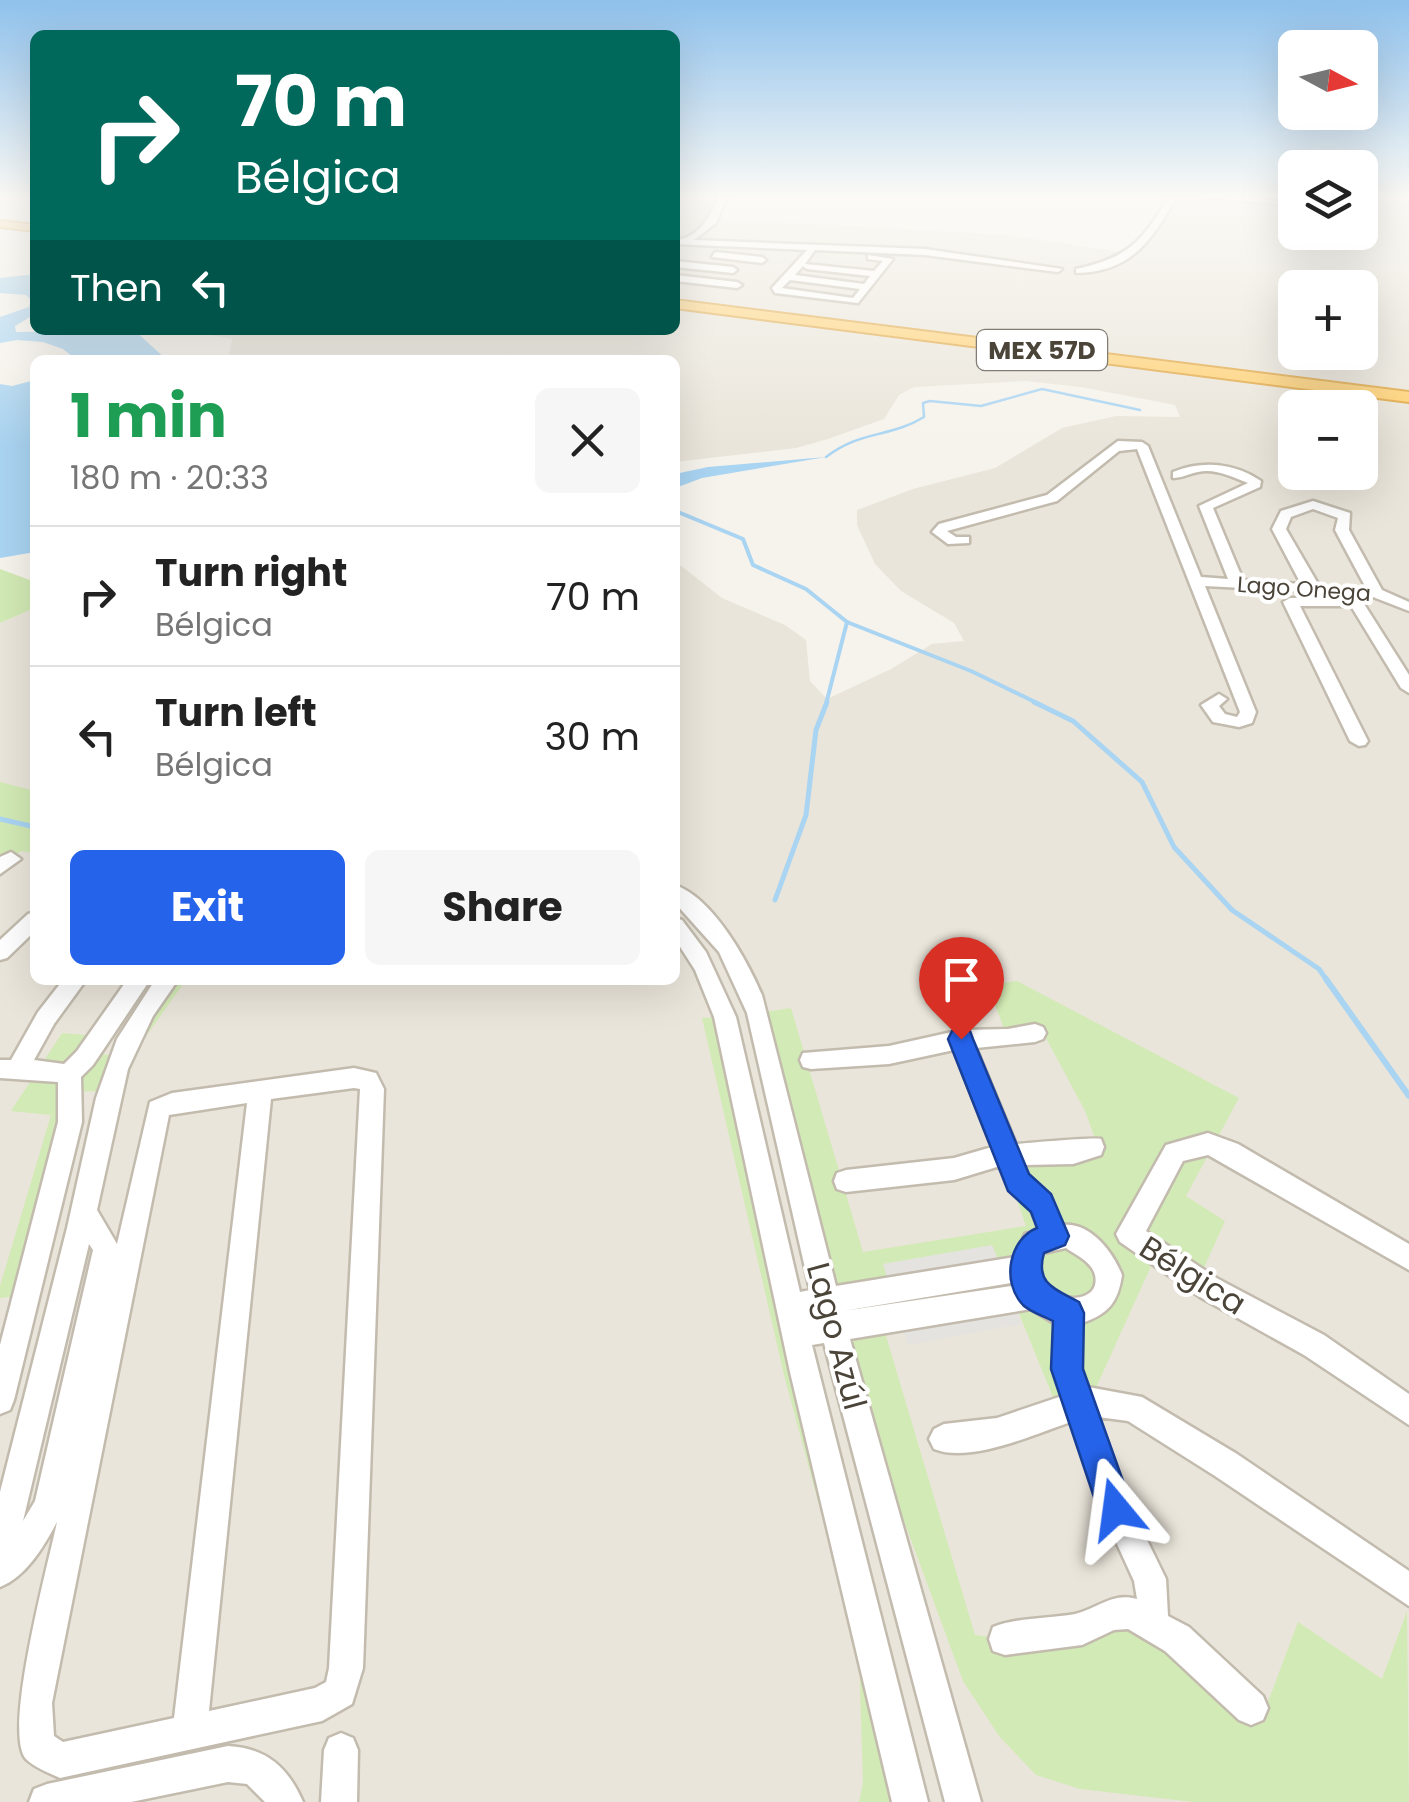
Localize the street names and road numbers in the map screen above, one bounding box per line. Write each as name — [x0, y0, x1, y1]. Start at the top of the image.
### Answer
road number: MEX 57D — [977, 330, 1107, 370]
street label: Lago Onega — [1236, 569, 1372, 609]
street label: Bélgica — [1131, 1225, 1255, 1325]
street label: Lago Azúl — [796, 1257, 878, 1415]

